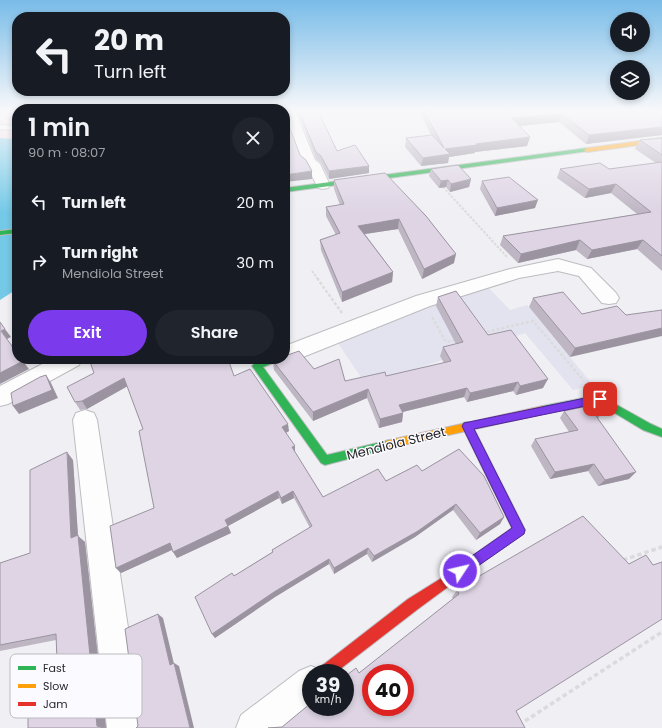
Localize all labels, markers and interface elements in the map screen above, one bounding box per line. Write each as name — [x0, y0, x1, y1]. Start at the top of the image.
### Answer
map controls — [610, 12, 650, 100]
button: sound — [610, 12, 650, 52]
text: 20 m — [94, 21, 164, 60]
icon: left — [28, 28, 80, 80]
text: Turn left — [94, 59, 166, 84]
button: layers — [610, 60, 650, 100]
text: 1 min — [28, 111, 90, 144]
button: close — [232, 117, 274, 159]
text: 90 m · 08:07 — [28, 143, 105, 162]
icon: left — [28, 191, 50, 213]
text: Turn left — [62, 192, 126, 213]
text: 20 m — [236, 192, 274, 213]
text: Turn right — [62, 242, 138, 263]
icon: right — [28, 251, 50, 273]
text: 30 m — [236, 252, 274, 273]
text: Mendiola Street — [62, 264, 163, 283]
button: Exit — [28, 310, 147, 356]
button: Share — [155, 310, 274, 356]
pin — [583, 382, 617, 416]
icon: arrive — [589, 388, 611, 410]
street label: Mendiola Street — [345, 422, 448, 465]
position arrow — [439, 550, 481, 592]
legend — [10, 654, 142, 718]
text: Fast — [43, 660, 66, 676]
speed limit sign: 40 — [362, 664, 414, 716]
text: 39 — [316, 671, 340, 699]
text: Slow — [43, 678, 68, 694]
text: km/h — [315, 692, 341, 707]
text: Jam — [43, 696, 68, 712]

